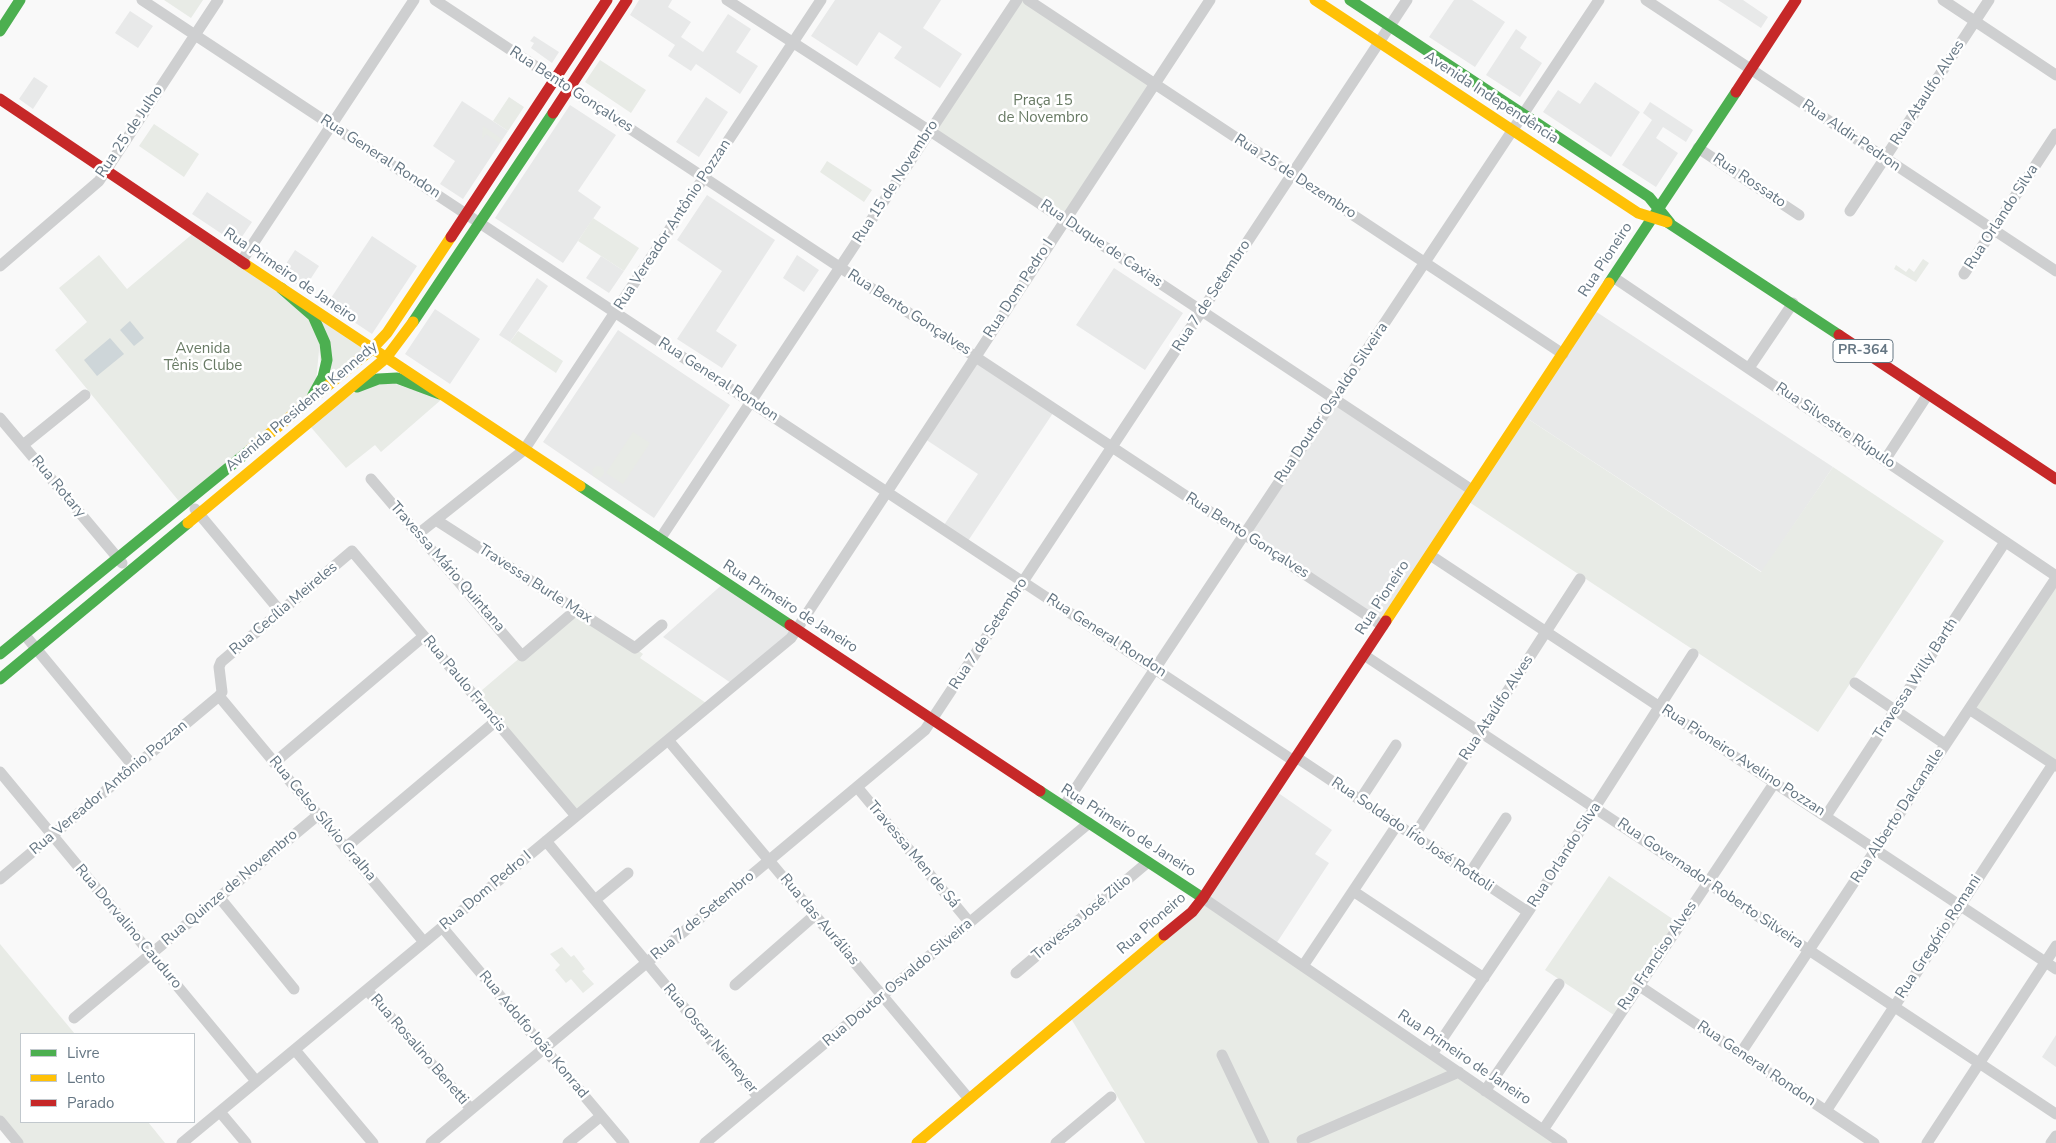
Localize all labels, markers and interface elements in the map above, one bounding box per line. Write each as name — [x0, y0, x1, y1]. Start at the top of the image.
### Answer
street label: Rua Ataulfo Alves — [1887, 37, 1969, 149]
street label: Rua Bento Gonçalves — [506, 43, 636, 137]
street label: Avenida Independência — [1420, 48, 1562, 148]
street label: Rua 25 de Julho — [93, 83, 167, 181]
park label: Praça 15 de Novembro — [998, 92, 1088, 127]
street label: Rua Aldir Pedron — [1798, 96, 1904, 176]
street label: Rua General Rondon — [317, 111, 443, 203]
street label: Rua 15 de Novembro — [850, 117, 942, 247]
street label: Rua 25 de Dezembro — [1231, 131, 1359, 223]
street label: Rua Vereador Antônio Pozzan — [611, 136, 735, 314]
street label: Rua Rossato — [1709, 150, 1789, 212]
street label: Rua Orlando Silva — [1961, 161, 2043, 273]
street label: Rua Duque de Caxias — [1036, 196, 1166, 292]
street label: Rua Pioneiro — [1575, 219, 1637, 301]
street label: Rua Primeiro de Janeiro — [220, 225, 360, 327]
street label: Rua Dom Pedro I — [981, 236, 1057, 342]
street label: Rua 7 de Setembro — [1169, 237, 1255, 355]
street label: Rua Bento Gonçalves — [844, 266, 974, 360]
street label: Rua Doutor Osvaldo Silveira — [1272, 319, 1392, 487]
street label: Rua General Rondon — [655, 334, 781, 426]
street label: Avenida Presidente Kennedy — [222, 338, 382, 476]
park label: Avenida Tênis Clube — [164, 340, 242, 375]
road number: PR-364 — [1833, 340, 1893, 362]
street label: Rua Silvestre Rúpulo — [1772, 379, 1898, 473]
street label: Rua Rotary — [27, 452, 89, 522]
street label: Rua Bento Gonçalves — [1182, 489, 1312, 583]
street label: Travessa Mário Quintana — [386, 498, 508, 636]
street label: Travessa Burle Max — [475, 541, 595, 627]
street label: Rua Primeiro de Janeiro — [719, 557, 861, 657]
street label: Rua Pioneiro — [1352, 557, 1414, 639]
street label: Rua Cecília Meireles — [226, 559, 342, 659]
street label: Rua 7 de Setembro — [946, 575, 1032, 693]
street label: Rua General Rondon — [1043, 590, 1169, 682]
street label: Travessa Willy Barth — [1870, 615, 1962, 743]
street label: Rua Paulo Francis — [419, 632, 509, 736]
street label: Rua Ataúlfo Alves — [1456, 652, 1538, 764]
street label: Rua Pioneiro Avelino Pozzan — [1658, 701, 1828, 821]
street label: Rua Vereador Antônio Pozzan — [27, 717, 191, 859]
street label: Rua Alberto Dalcanalle — [1848, 745, 1948, 887]
street label: Rua Celso Sílvio Gralha — [265, 753, 379, 885]
street label: Rua Soldado Írio José Rottoli — [1328, 774, 1496, 896]
street label: Rua Primeiro de Janeiro — [1057, 781, 1199, 881]
street label: Travessa Men de Sá — [863, 798, 963, 912]
street label: Rua Orlando Silva — [1524, 799, 1606, 911]
street label: Rua Governador Roberto Silveira — [1614, 815, 1806, 953]
street label: Rua Quinze de Novembro — [159, 826, 301, 950]
street label: Rua Dom Pedro I — [437, 848, 535, 934]
street label: Rua Dorvalino Cauduro — [71, 861, 185, 993]
street label: Rua 7 de Setembro — [648, 868, 758, 964]
street label: Rua das Aurálias — [776, 871, 862, 969]
street label: Travessa José Zilio — [1029, 871, 1135, 965]
street label: Rua Gregório Romani — [1892, 872, 1986, 1002]
street label: Rua Pioneiro — [1114, 889, 1190, 959]
street label: Rua Franciso Alves — [1615, 898, 1701, 1014]
street label: Rua Doutor Osvaldo Silveira — [820, 915, 976, 1051]
street label: Rua Adolfo João Konrad — [474, 968, 592, 1102]
street label: Rua Oscar Niemeyer — [659, 981, 761, 1097]
street label: Rua Rosalino Benetti — [366, 991, 472, 1109]
street label: Rua Primeiro de Janeiro — [1394, 1007, 1534, 1109]
street label: Rua General Rondon — [1693, 1018, 1819, 1110]
legend — [20, 1033, 195, 1123]
text: Livre — [67, 1043, 100, 1063]
text: Lento — [67, 1068, 105, 1088]
text: Parado — [67, 1093, 114, 1113]

